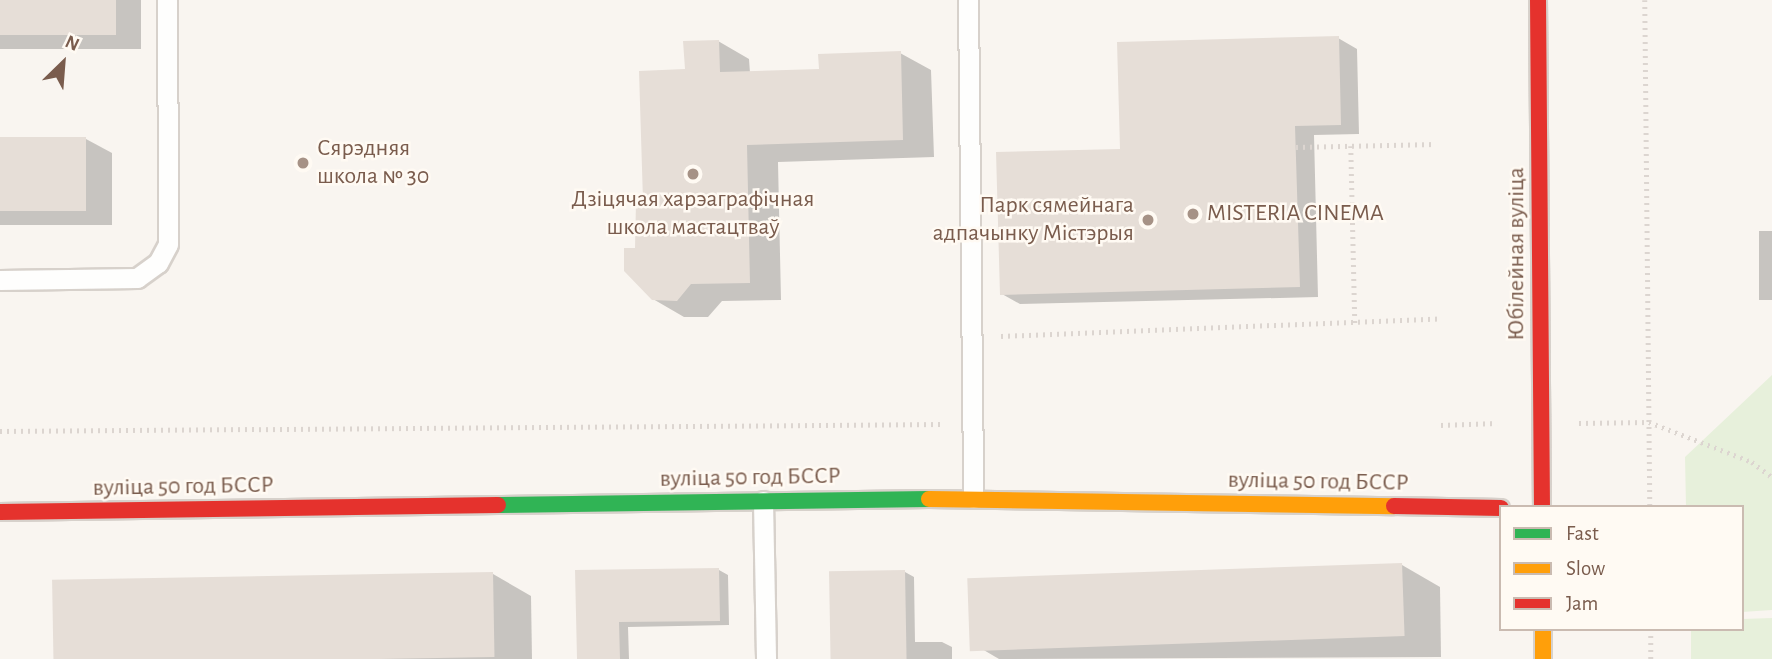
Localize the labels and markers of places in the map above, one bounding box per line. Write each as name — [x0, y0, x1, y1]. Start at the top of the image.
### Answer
place label: Сярэдняя школа № 30 — [317, 135, 429, 191]
marker: Сярэдняя школа № 30 — [295, 155, 311, 171]
marker: Дзіцячая харэаграфічная школа мастацтваў — [685, 166, 701, 182]
place label: Дзіцячая харэаграфічная школа мастацтваў — [572, 186, 814, 242]
place label: Парк сямейнага адпачынку Містэрыя — [933, 192, 1134, 248]
place label: MISTERIA CINEMA — [1207, 200, 1384, 228]
marker: MISTERIA CINEMA — [1185, 206, 1201, 222]
marker: Парк сямейнага адпачынку Містэрыя — [1140, 212, 1156, 228]

